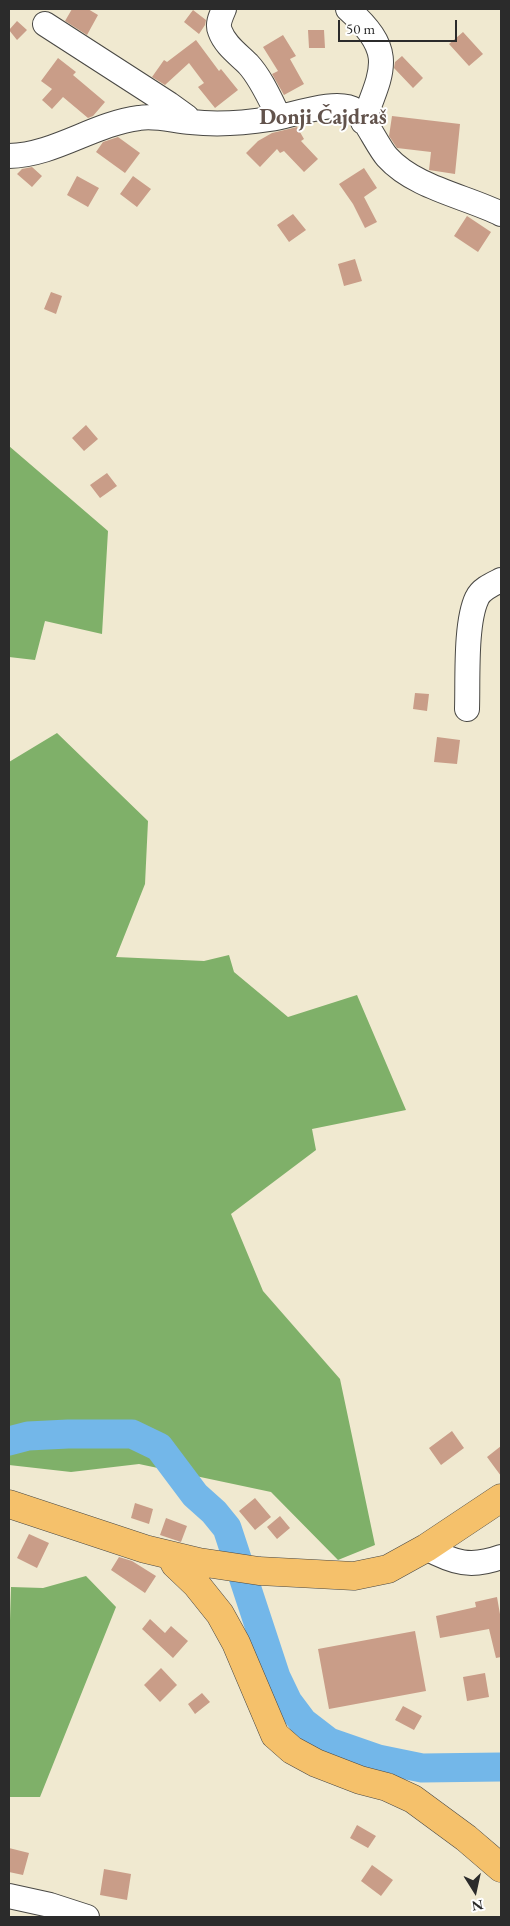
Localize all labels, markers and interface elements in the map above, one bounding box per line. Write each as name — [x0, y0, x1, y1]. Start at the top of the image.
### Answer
scale bar — [340, 10, 459, 42]
text: 50 m — [346, 19, 375, 38]
district label: Donji Čajdraš — [259, 105, 387, 131]
north arrow — [450, 1866, 500, 1916]
text: N — [470, 1896, 485, 1916]

